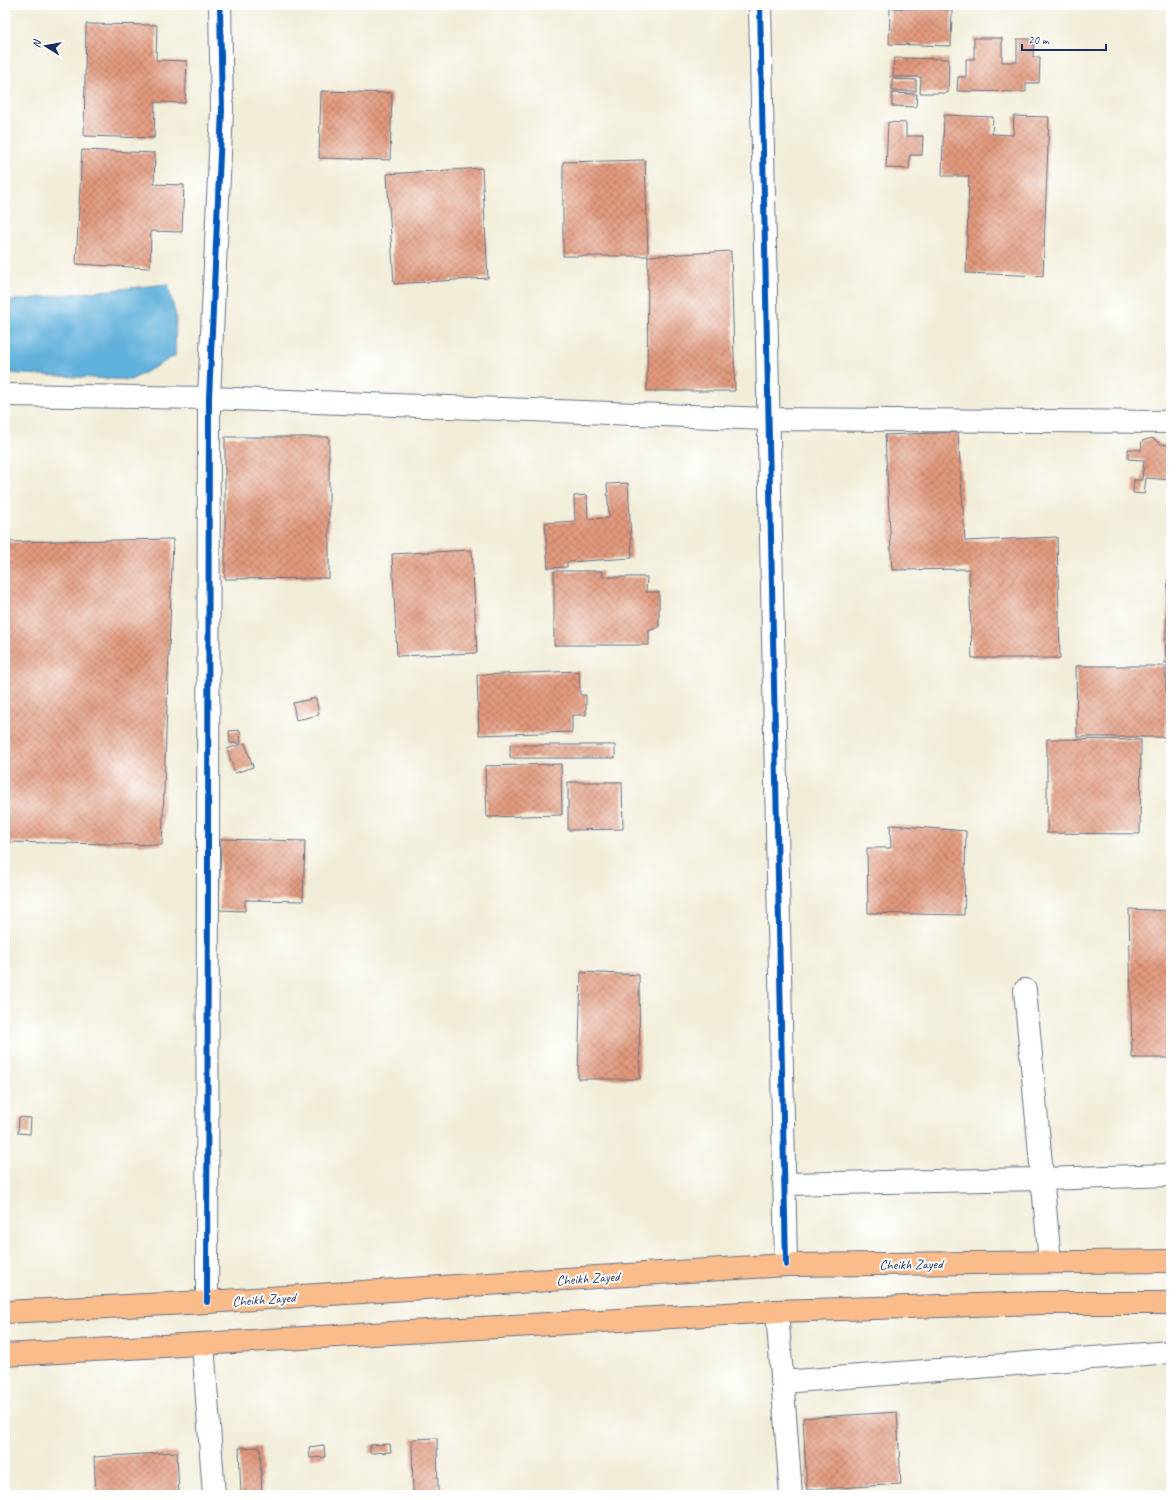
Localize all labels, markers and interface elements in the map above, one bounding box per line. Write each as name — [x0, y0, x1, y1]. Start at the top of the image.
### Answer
north arrow — [26, 26, 66, 66]
scale bar — [1022, 26, 1106, 52]
text: 20 m — [1028, 32, 1050, 48]
text: N — [29, 37, 44, 49]
street label: Cheikh Zayed — [879, 1255, 945, 1274]
street label: Cheikh Zayed — [556, 1268, 623, 1289]
street label: Cheikh Zayed — [232, 1289, 299, 1310]

